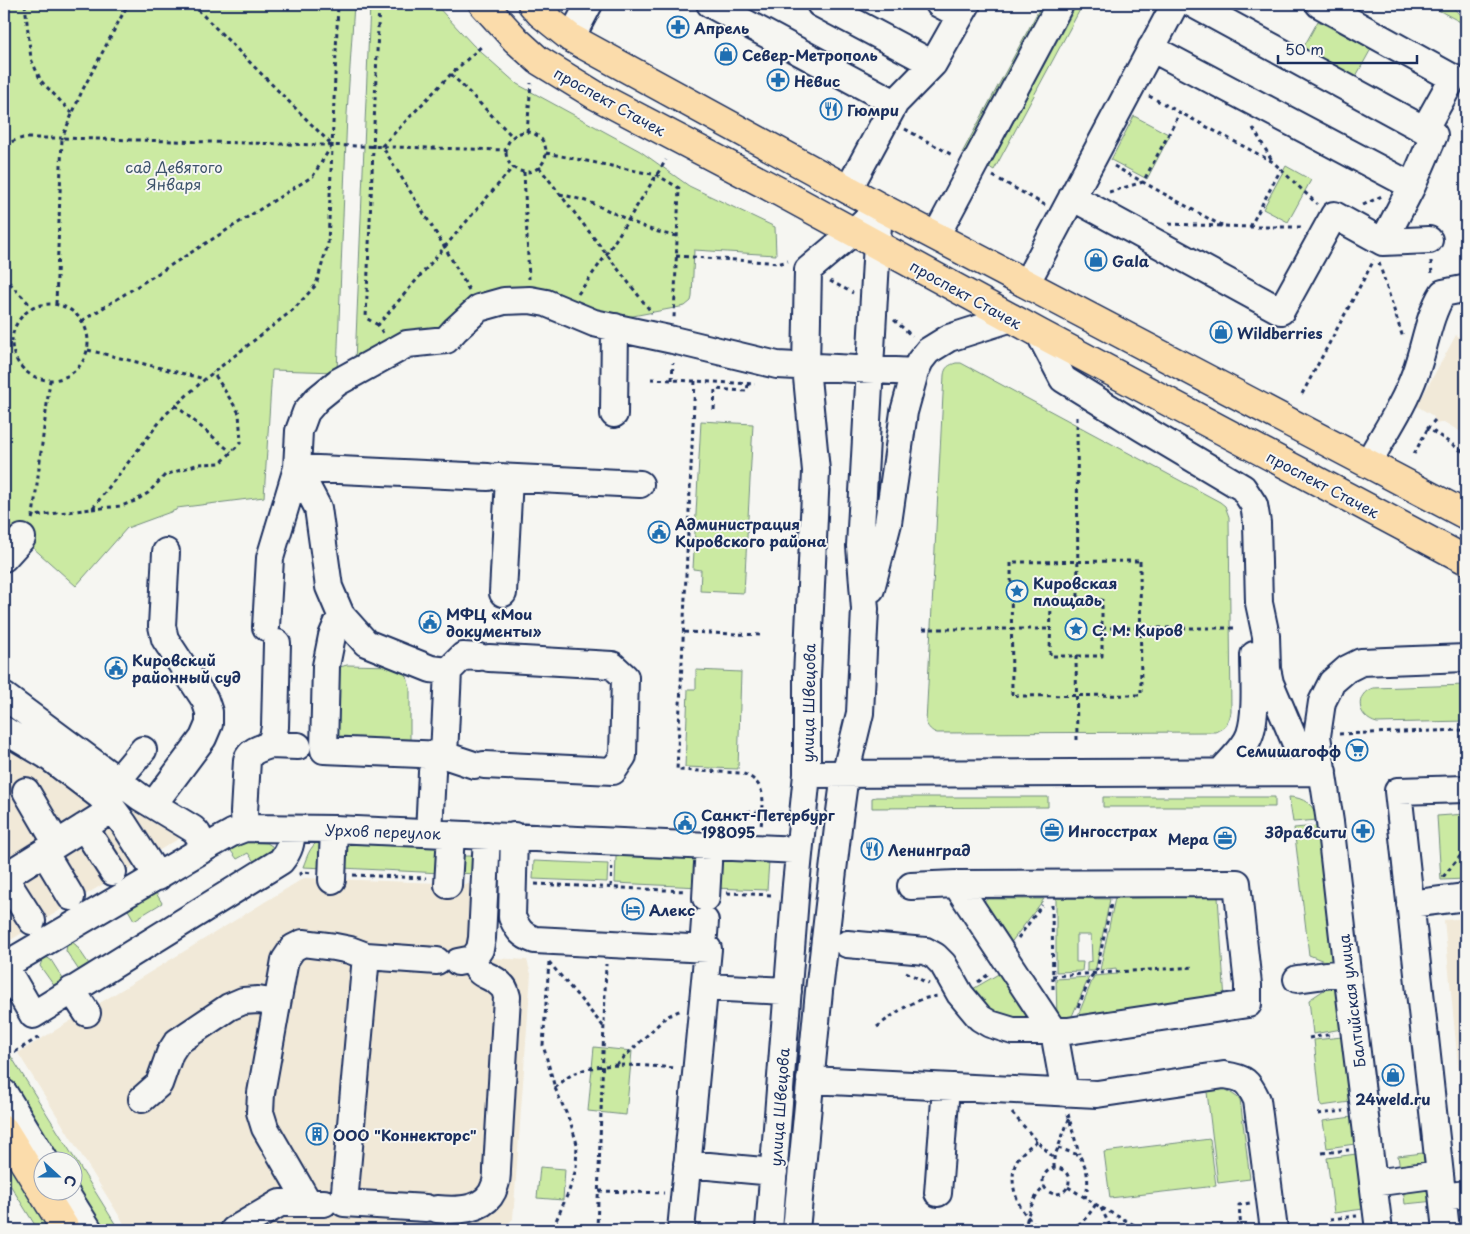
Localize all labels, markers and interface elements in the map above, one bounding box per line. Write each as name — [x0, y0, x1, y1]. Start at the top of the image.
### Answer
pharmacy icon: Апрель — [666, 15, 690, 39]
place label: Апрель — [693, 16, 749, 39]
scale bar — [1278, 32, 1416, 64]
text: 50 m — [1285, 37, 1324, 60]
shop icon: Север-Метрополь — [714, 42, 738, 66]
place label: Север-Метрополь — [742, 43, 878, 66]
street label: проспект Стачек — [550, 61, 670, 141]
pharmacy icon: Невис — [766, 68, 790, 92]
place label: Невис — [794, 69, 840, 92]
restaurant icon: Гюмри — [819, 97, 843, 121]
place label: Гюмри — [847, 98, 899, 121]
park label: сад Девятого Января — [125, 155, 223, 195]
shop icon: Gala — [1084, 248, 1108, 272]
place label: Gala — [1112, 249, 1150, 272]
street label: проспект Стачек — [906, 254, 1026, 334]
shop icon: Wildberries — [1209, 320, 1233, 344]
place label: Wildberries — [1237, 321, 1323, 344]
street label: проспект Стачек — [1263, 445, 1383, 523]
place label: Администрация Кировского района — [675, 512, 827, 552]
public building icon: Администрация Кировского района — [647, 520, 671, 544]
place label: Кировская площадь — [1033, 571, 1117, 611]
place icon: Кировская площадь — [1005, 579, 1029, 603]
place label: МФЦ «Мои документы» — [446, 602, 541, 642]
public building icon: МФЦ «Мои документы» — [418, 610, 442, 634]
place icon: С. М. Киров — [1064, 617, 1088, 641]
place label: С. М. Киров — [1092, 618, 1183, 641]
street label: улица Швецова — [795, 643, 821, 763]
place label: Кировский районный суд — [132, 648, 241, 688]
public building icon: Кировский районный суд — [104, 656, 128, 680]
supermarket icon: Семишагофф — [1345, 738, 1369, 762]
place label: Семишагофф — [1236, 739, 1341, 762]
place label: Санкт-Петербург 198095 — [701, 803, 836, 843]
public building icon: Санкт-Петербург 198095 — [673, 811, 697, 835]
street label: Урхов переулок — [325, 817, 441, 845]
office icon: Ингосстрах — [1040, 818, 1064, 842]
place label: Ингосстрах — [1068, 819, 1158, 842]
pharmacy icon: Здравсити — [1351, 819, 1375, 843]
place label: Здравсити — [1264, 820, 1347, 843]
office icon: Мера — [1213, 826, 1237, 850]
place label: Мера — [1168, 827, 1209, 850]
restaurant icon: Ленинград — [860, 837, 884, 861]
place label: Ленинград — [888, 838, 971, 861]
hotel icon: Алекс — [621, 897, 645, 921]
place label: Алекс — [649, 898, 695, 921]
street label: Балтийская улица — [1331, 932, 1371, 1069]
street label: улица Швецова — [763, 1046, 795, 1167]
shop icon: 24weld.ru — [1381, 1063, 1405, 1087]
place label: 24weld.ru — [1355, 1087, 1431, 1110]
building icon: ООО "Коннекторс" — [305, 1122, 329, 1146]
place label: ООО "Коннекторс" — [333, 1123, 477, 1146]
north arrow — [32, 1152, 82, 1202]
text: С — [59, 1172, 82, 1190]

